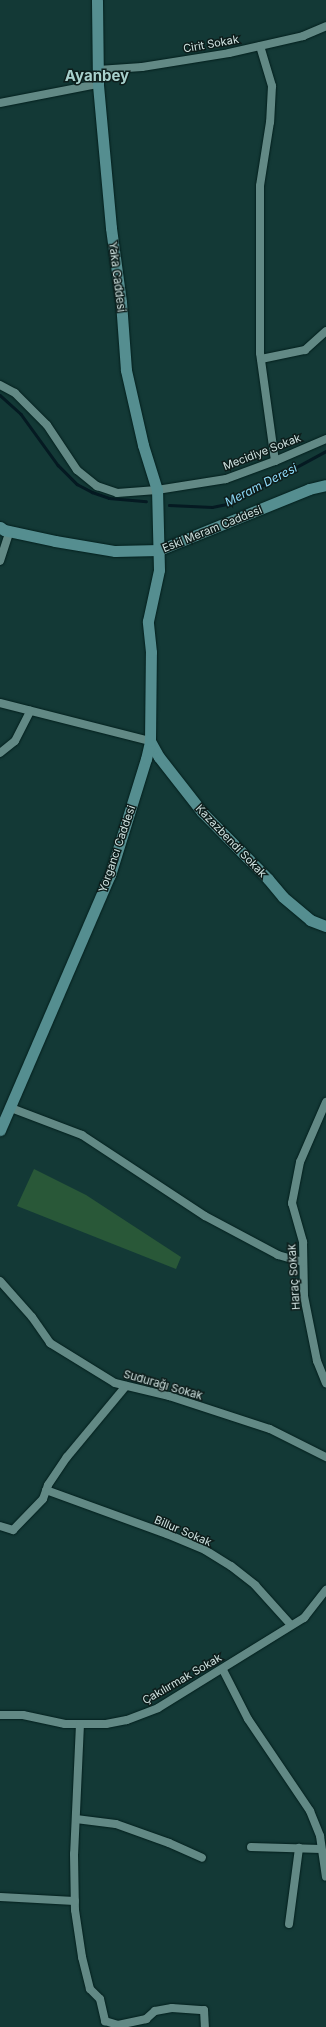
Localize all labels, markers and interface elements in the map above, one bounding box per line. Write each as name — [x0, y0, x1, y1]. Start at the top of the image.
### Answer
street label: Cirit Sokak — [182, 33, 240, 55]
district label: Ayanbey — [65, 67, 129, 85]
street label: Yaka Caddesi — [106, 241, 128, 313]
street label: Mecidiye Sokak — [221, 431, 303, 473]
water label: Meram Deresi — [222, 461, 300, 509]
street label: Eski Meram Caddesi — [160, 503, 264, 555]
street label: Kazazbendi Sokak — [193, 802, 269, 880]
street label: Yorgancı Caddesi — [96, 804, 138, 894]
street label: Haraç Sokak — [285, 1244, 303, 1310]
street label: Sudurağı Sokak — [122, 1367, 204, 1403]
street label: Billur Sokak — [152, 1513, 214, 1549]
street label: Çakılırmak Sokak — [140, 1651, 224, 1707]

